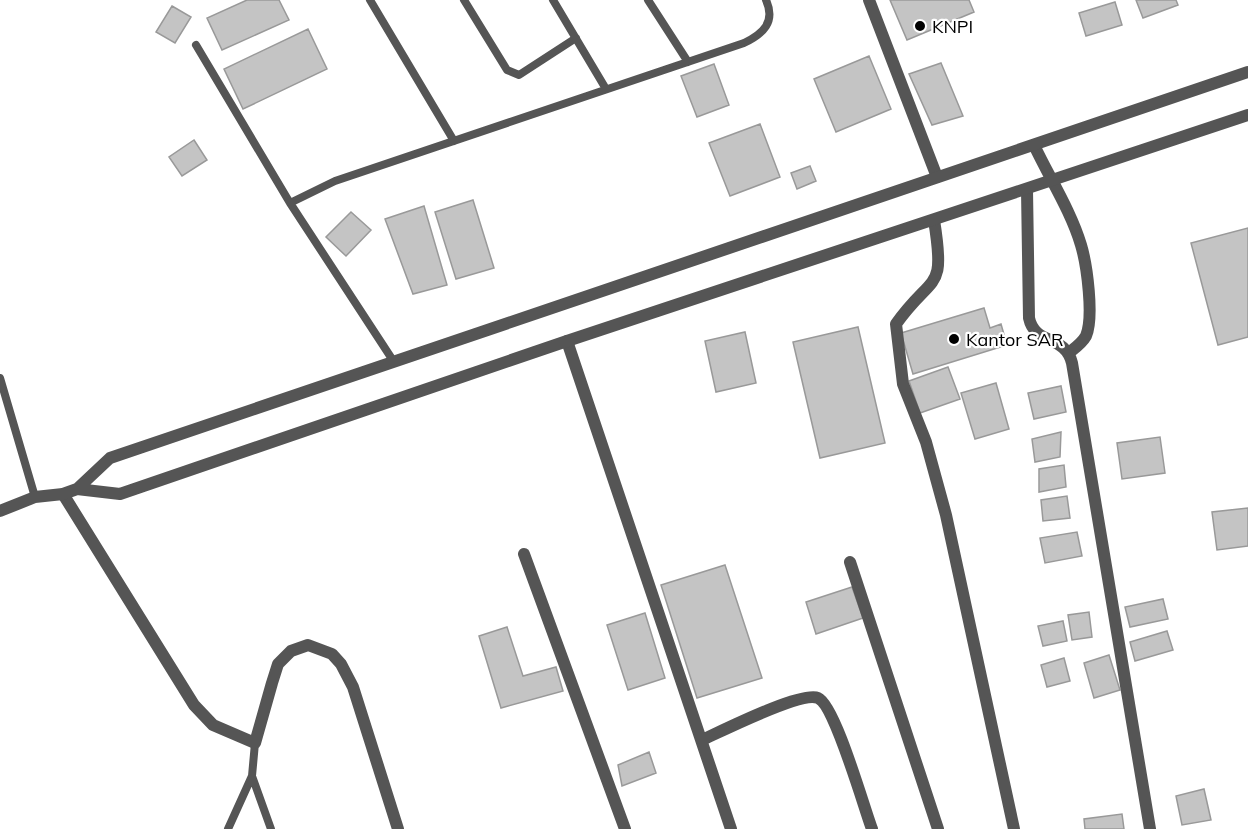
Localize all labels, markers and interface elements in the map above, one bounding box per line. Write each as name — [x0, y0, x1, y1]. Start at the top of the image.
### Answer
place label: KNPI — [932, 15, 973, 38]
marker: KNPI — [913, 19, 927, 33]
place label: Kantor SAR — [966, 328, 1063, 351]
marker: Kantor SAR — [947, 332, 961, 346]

